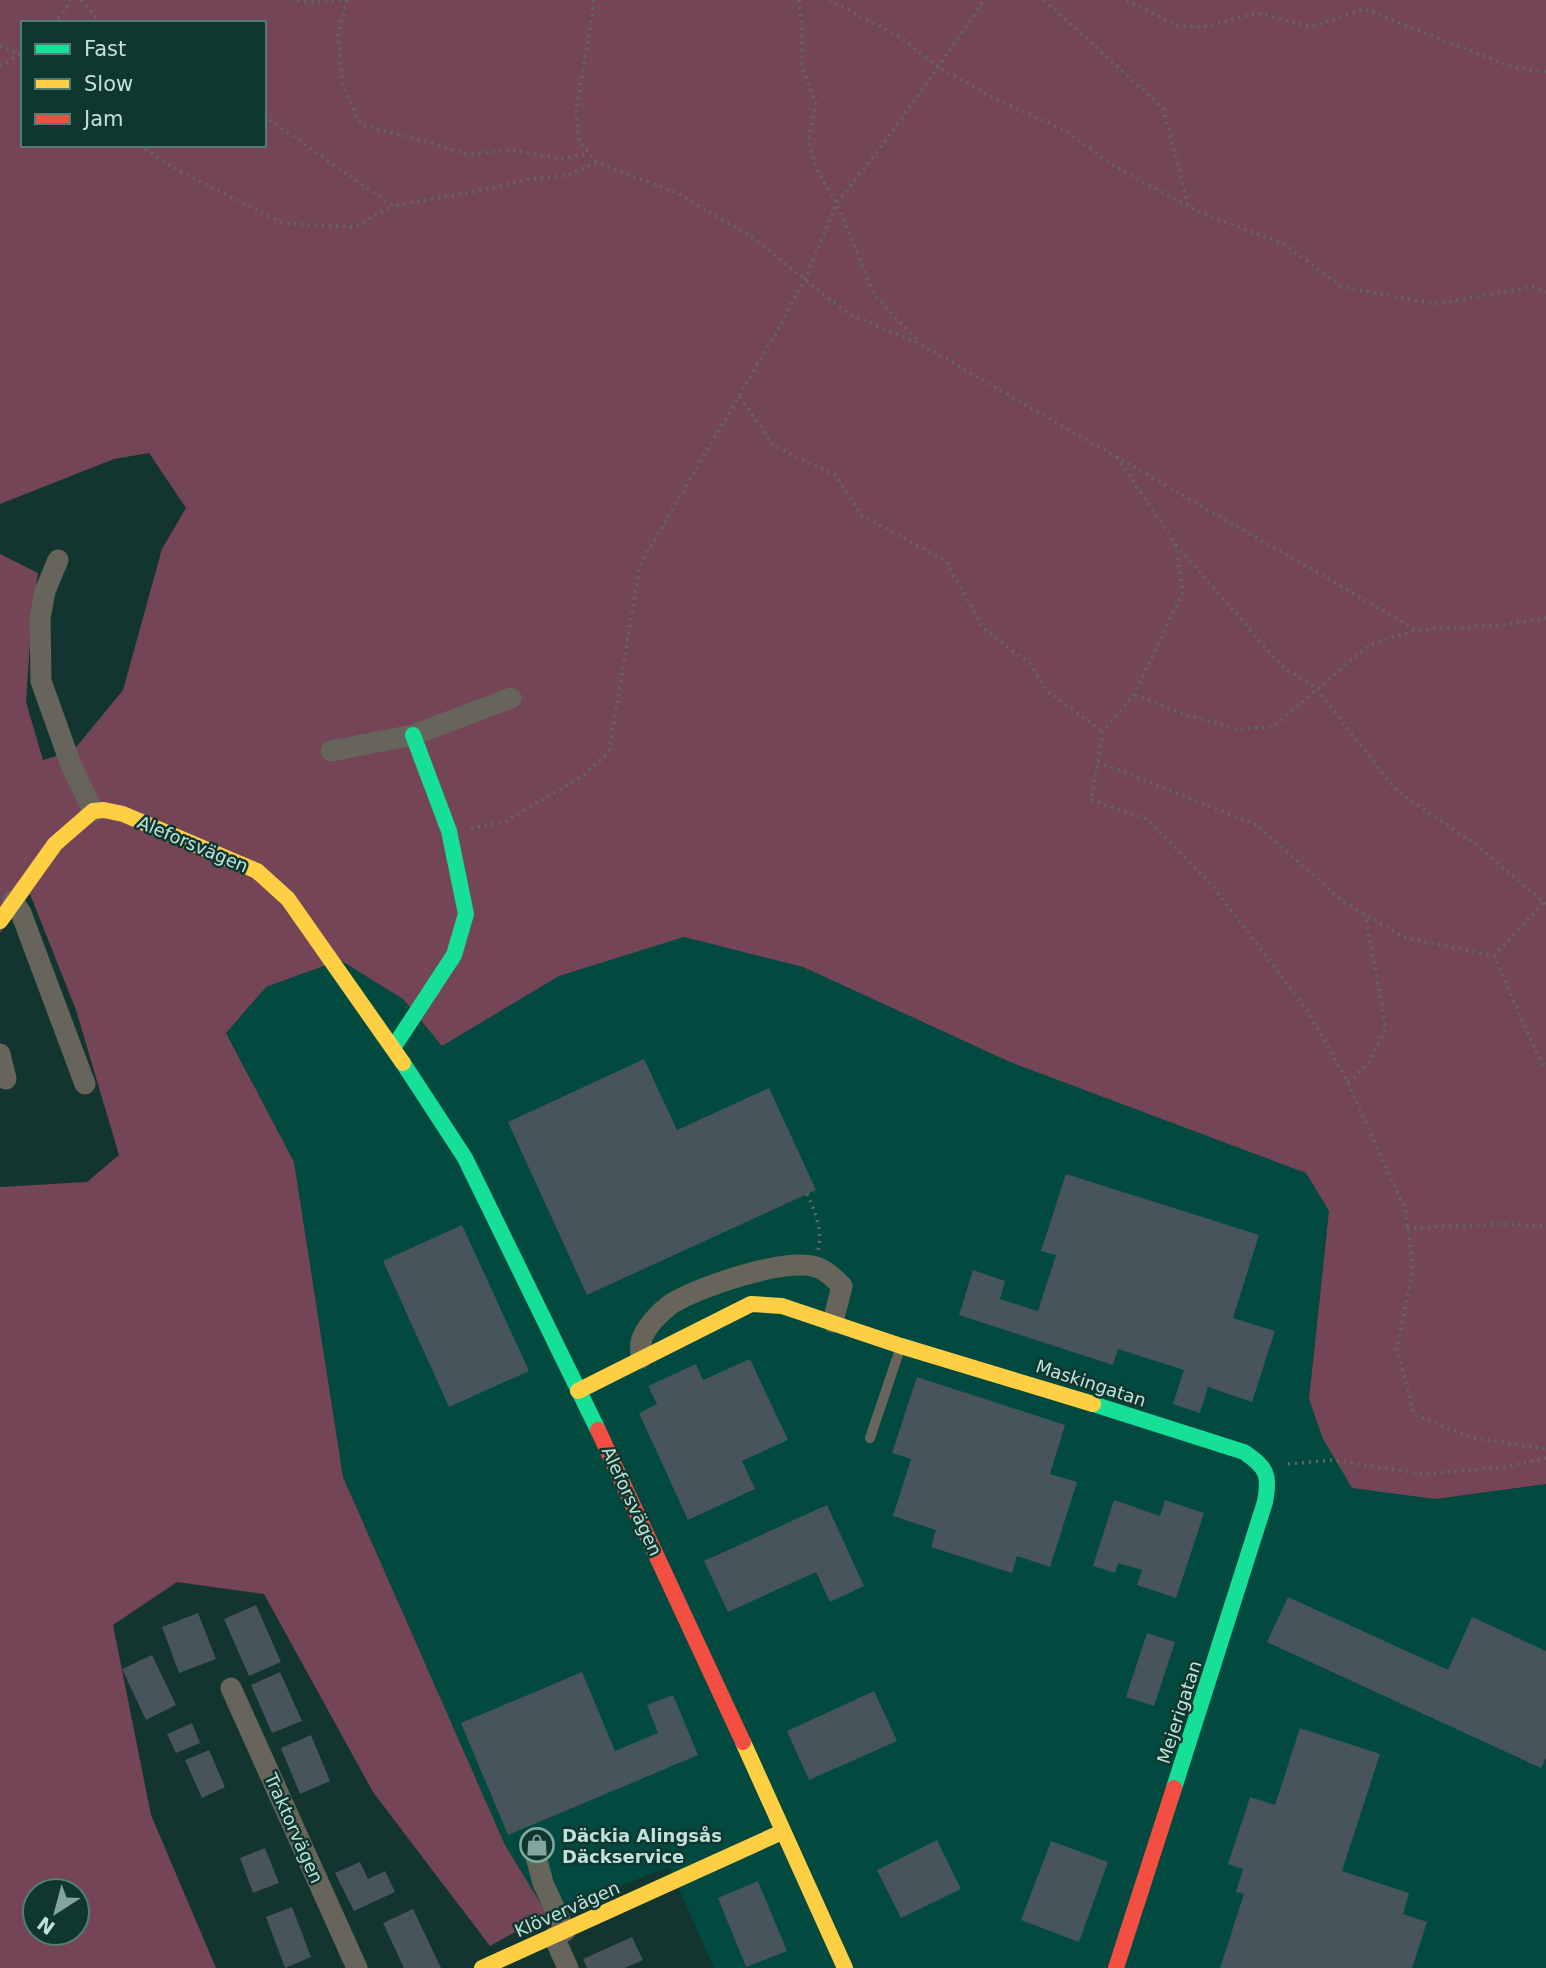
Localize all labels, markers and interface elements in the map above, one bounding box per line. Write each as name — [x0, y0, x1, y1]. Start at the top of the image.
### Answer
legend — [21, 21, 266, 147]
text: Fast — [84, 37, 126, 61]
text: Slow — [84, 72, 133, 96]
text: Jam — [82, 107, 124, 131]
street label: Aleforsvägen — [135, 811, 251, 877]
street label: Maskingatan — [1033, 1355, 1149, 1411]
street label: Aleforsvägen — [598, 1443, 666, 1559]
street label: Mejerigatan — [1152, 1658, 1206, 1766]
street label: Traktorvägen — [260, 1769, 328, 1886]
place label: Däckia Alingsås Däckservice — [562, 1825, 722, 1867]
shop icon: Däckia Alingsås Däckservice — [518, 1826, 556, 1864]
north arrow — [21, 1877, 91, 1947]
street label: Klövervägen — [511, 1877, 623, 1941]
text: N — [33, 1912, 59, 1939]

